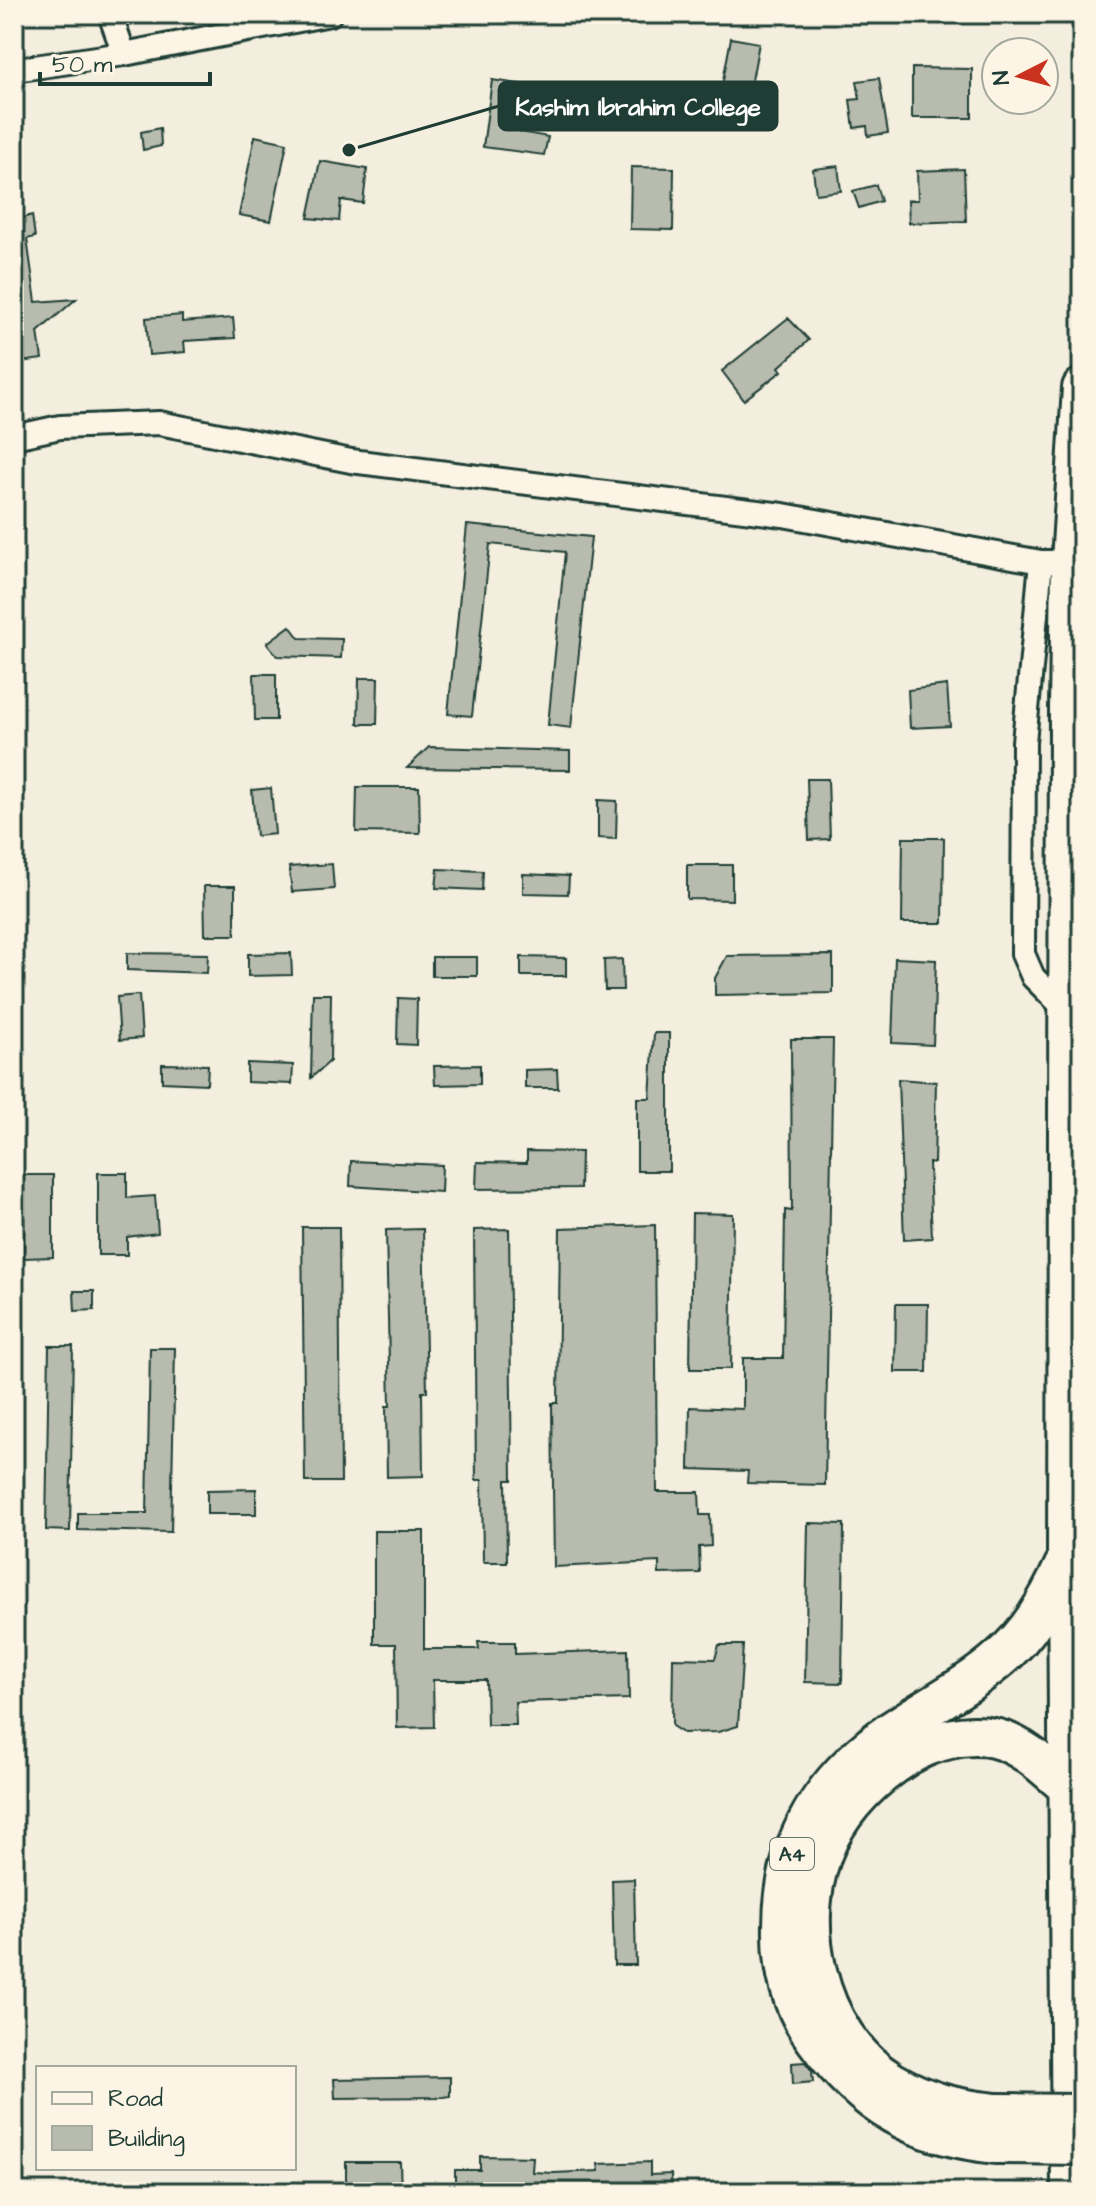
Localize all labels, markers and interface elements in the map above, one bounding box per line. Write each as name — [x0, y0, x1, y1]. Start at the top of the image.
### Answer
scale bar — [40, 36, 210, 86]
north arrow — [980, 36, 1060, 116]
text: 50 m — [52, 48, 113, 82]
text: N — [985, 69, 1018, 86]
callout: Kashim Ibrahim College — [499, 82, 777, 130]
text: Kashim Ibrahim College — [515, 91, 761, 126]
road number: A4 — [770, 1838, 814, 1870]
legend — [36, 2066, 296, 2170]
text: Road — [108, 2082, 163, 2116]
text: Building — [108, 2122, 185, 2157]

